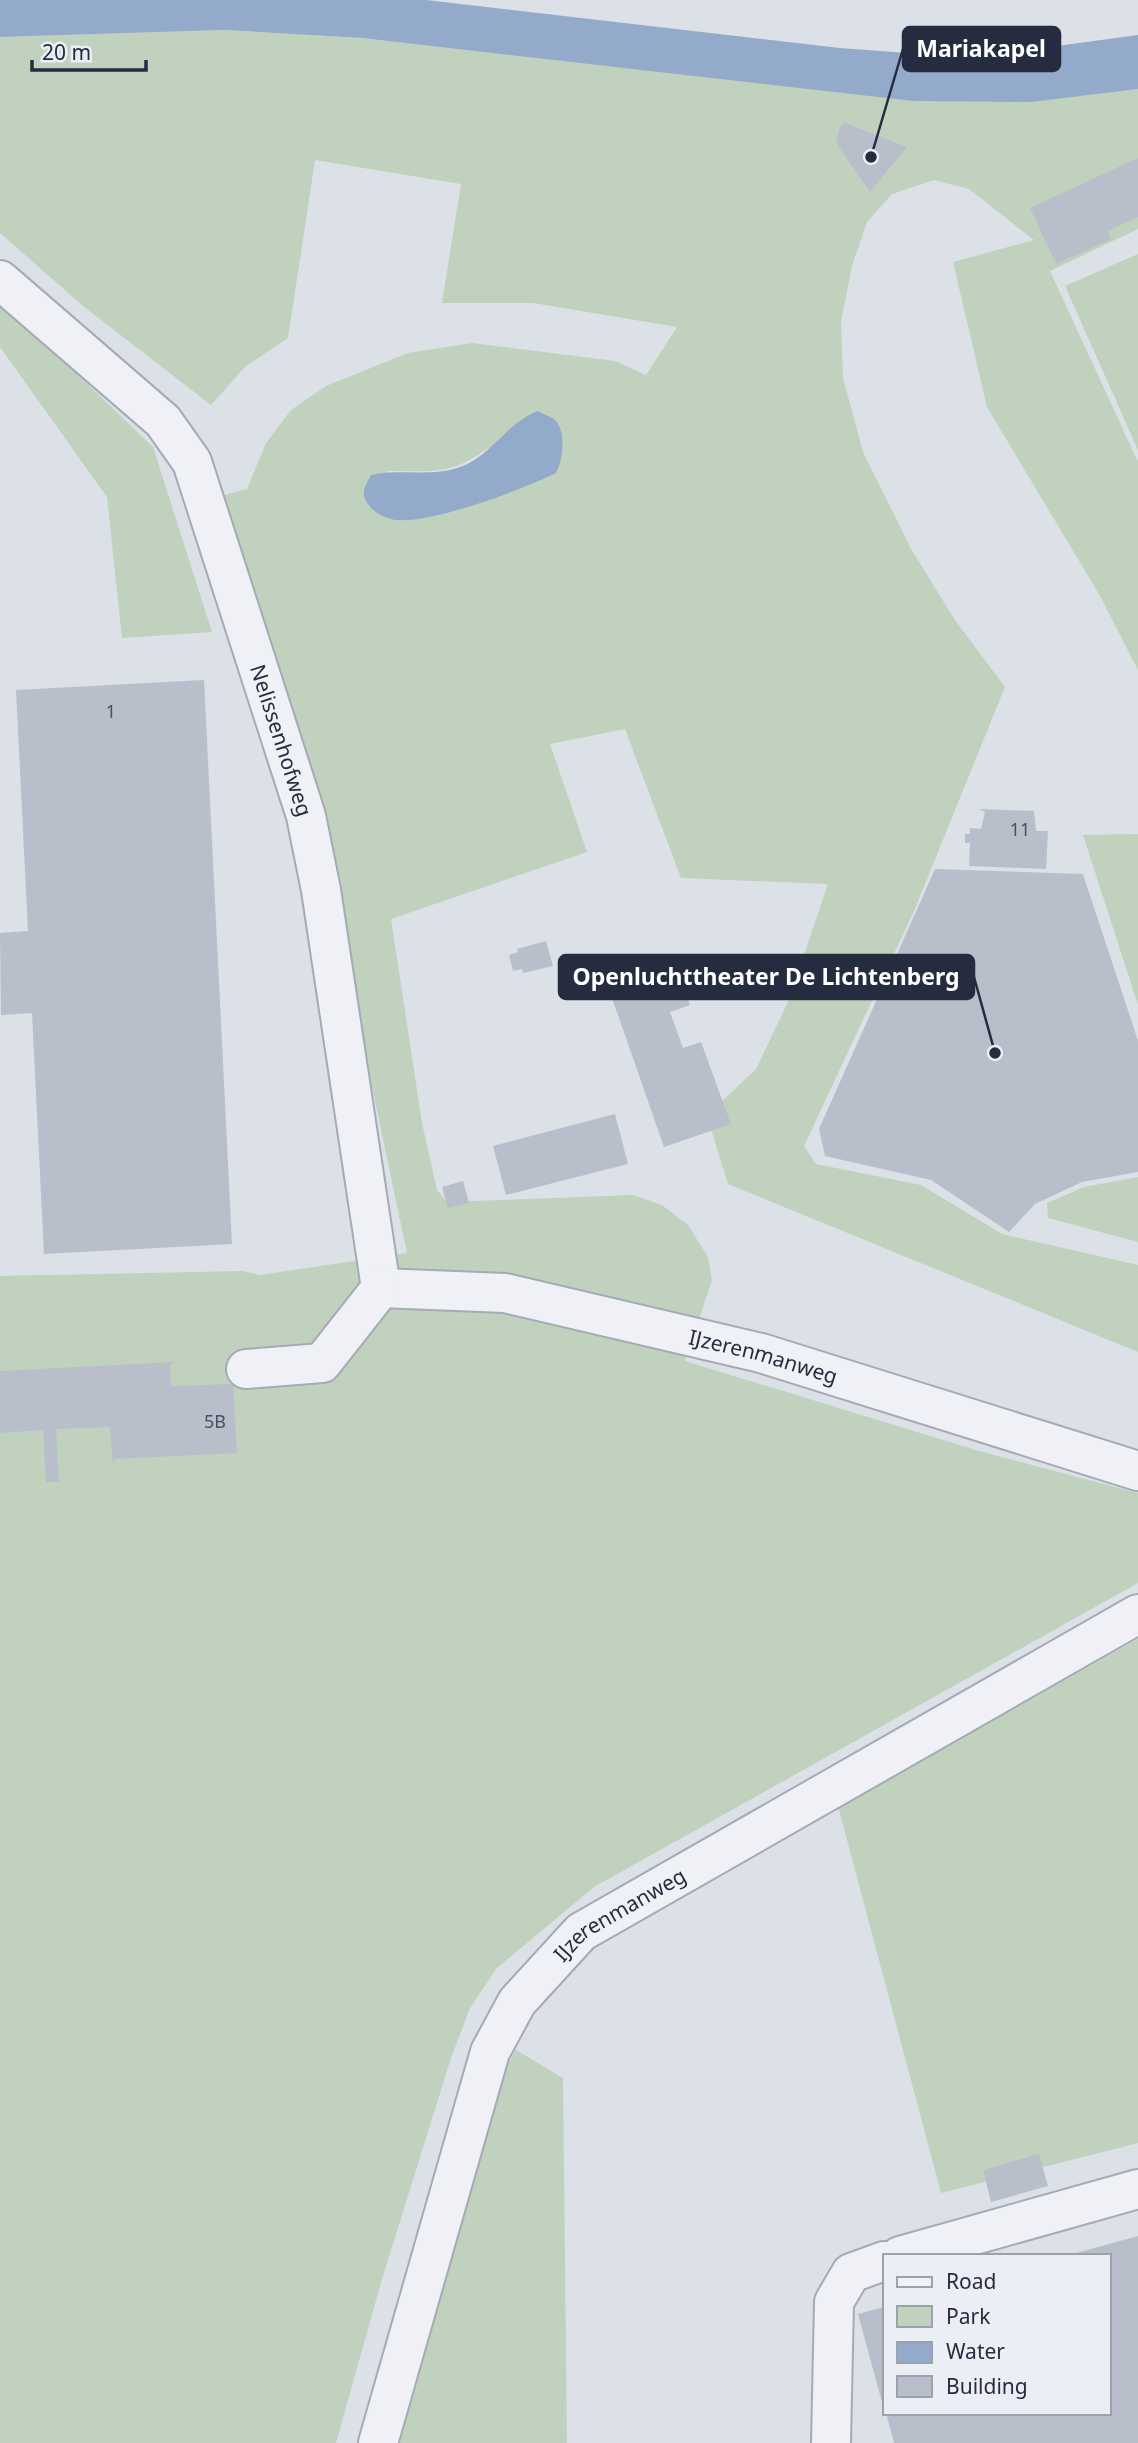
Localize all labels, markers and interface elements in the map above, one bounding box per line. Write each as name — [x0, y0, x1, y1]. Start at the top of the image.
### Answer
callout: Mariakapel — [903, 27, 1060, 71]
scale bar — [32, 28, 145, 72]
text: Mariakapel — [916, 32, 1046, 64]
text: 20 m — [42, 38, 91, 66]
street label: Nelissenhofweg — [244, 661, 319, 820]
house number: 1 — [106, 699, 116, 723]
house number: 11 — [1010, 817, 1030, 841]
callout: Openluchttheater De Lichtenberg — [559, 955, 974, 999]
text: Openluchttheater De Lichtenberg — [572, 960, 960, 992]
street label: IJzerenmanweg — [686, 1323, 841, 1390]
house number: 5B — [204, 1409, 226, 1433]
street label: IJzerenmanweg — [547, 1861, 691, 1967]
legend — [883, 2254, 1110, 2415]
text: Road — [946, 2267, 996, 2295]
text: Park — [946, 2302, 991, 2330]
text: Water — [946, 2337, 1005, 2365]
text: Building — [946, 2372, 1028, 2400]

